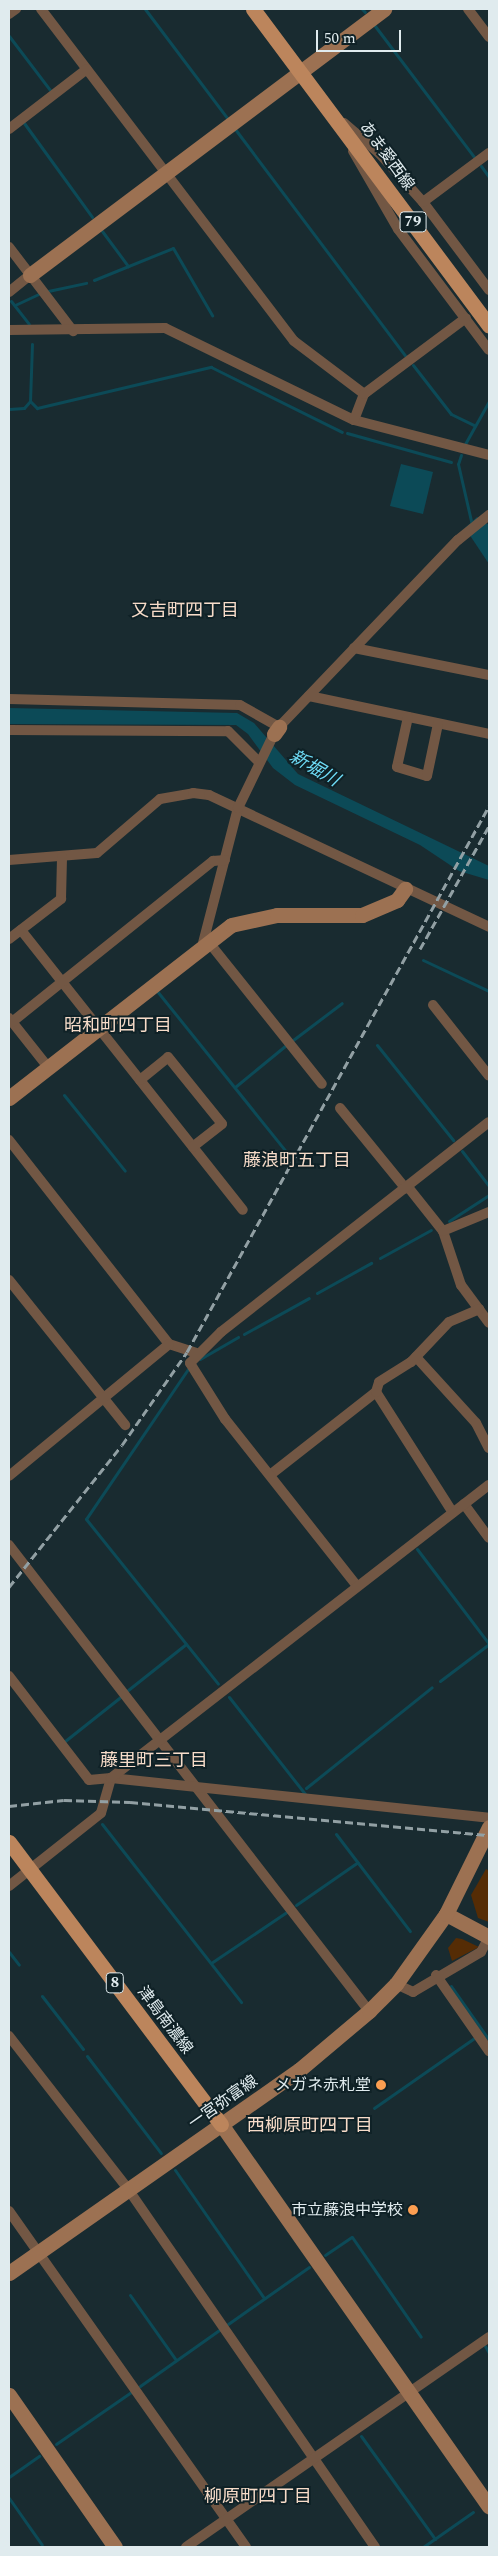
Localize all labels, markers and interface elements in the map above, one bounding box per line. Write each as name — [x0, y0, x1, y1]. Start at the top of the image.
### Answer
scale bar — [318, 20, 403, 52]
text: 50 m — [324, 27, 356, 50]
street label: あま愛西線 — [356, 118, 418, 194]
road number: 79 — [399, 210, 427, 234]
district label: 又吉町四丁目 — [131, 600, 239, 622]
water label: 新堀川 — [285, 746, 343, 792]
district label: 昭和町四丁目 — [64, 1015, 172, 1037]
district label: 藤浪町五丁目 — [243, 1150, 351, 1172]
district label: 藤里町三丁目 — [100, 1750, 208, 1772]
road number: 8 — [105, 1970, 125, 1996]
street label: 津島南濃線 — [133, 1982, 197, 2058]
street label: 一宮弥富線 — [185, 2071, 261, 2133]
place label: メガネ赤札堂 — [275, 2075, 371, 2095]
marker: メガネ赤札堂 — [375, 2079, 387, 2091]
district label: 西柳原町四丁目 — [247, 2115, 373, 2137]
place label: 市立藤浪中学校 — [291, 2200, 403, 2220]
marker: 市立藤浪中学校 — [407, 2204, 419, 2216]
district label: 柳原町四丁目 — [204, 2486, 312, 2508]

